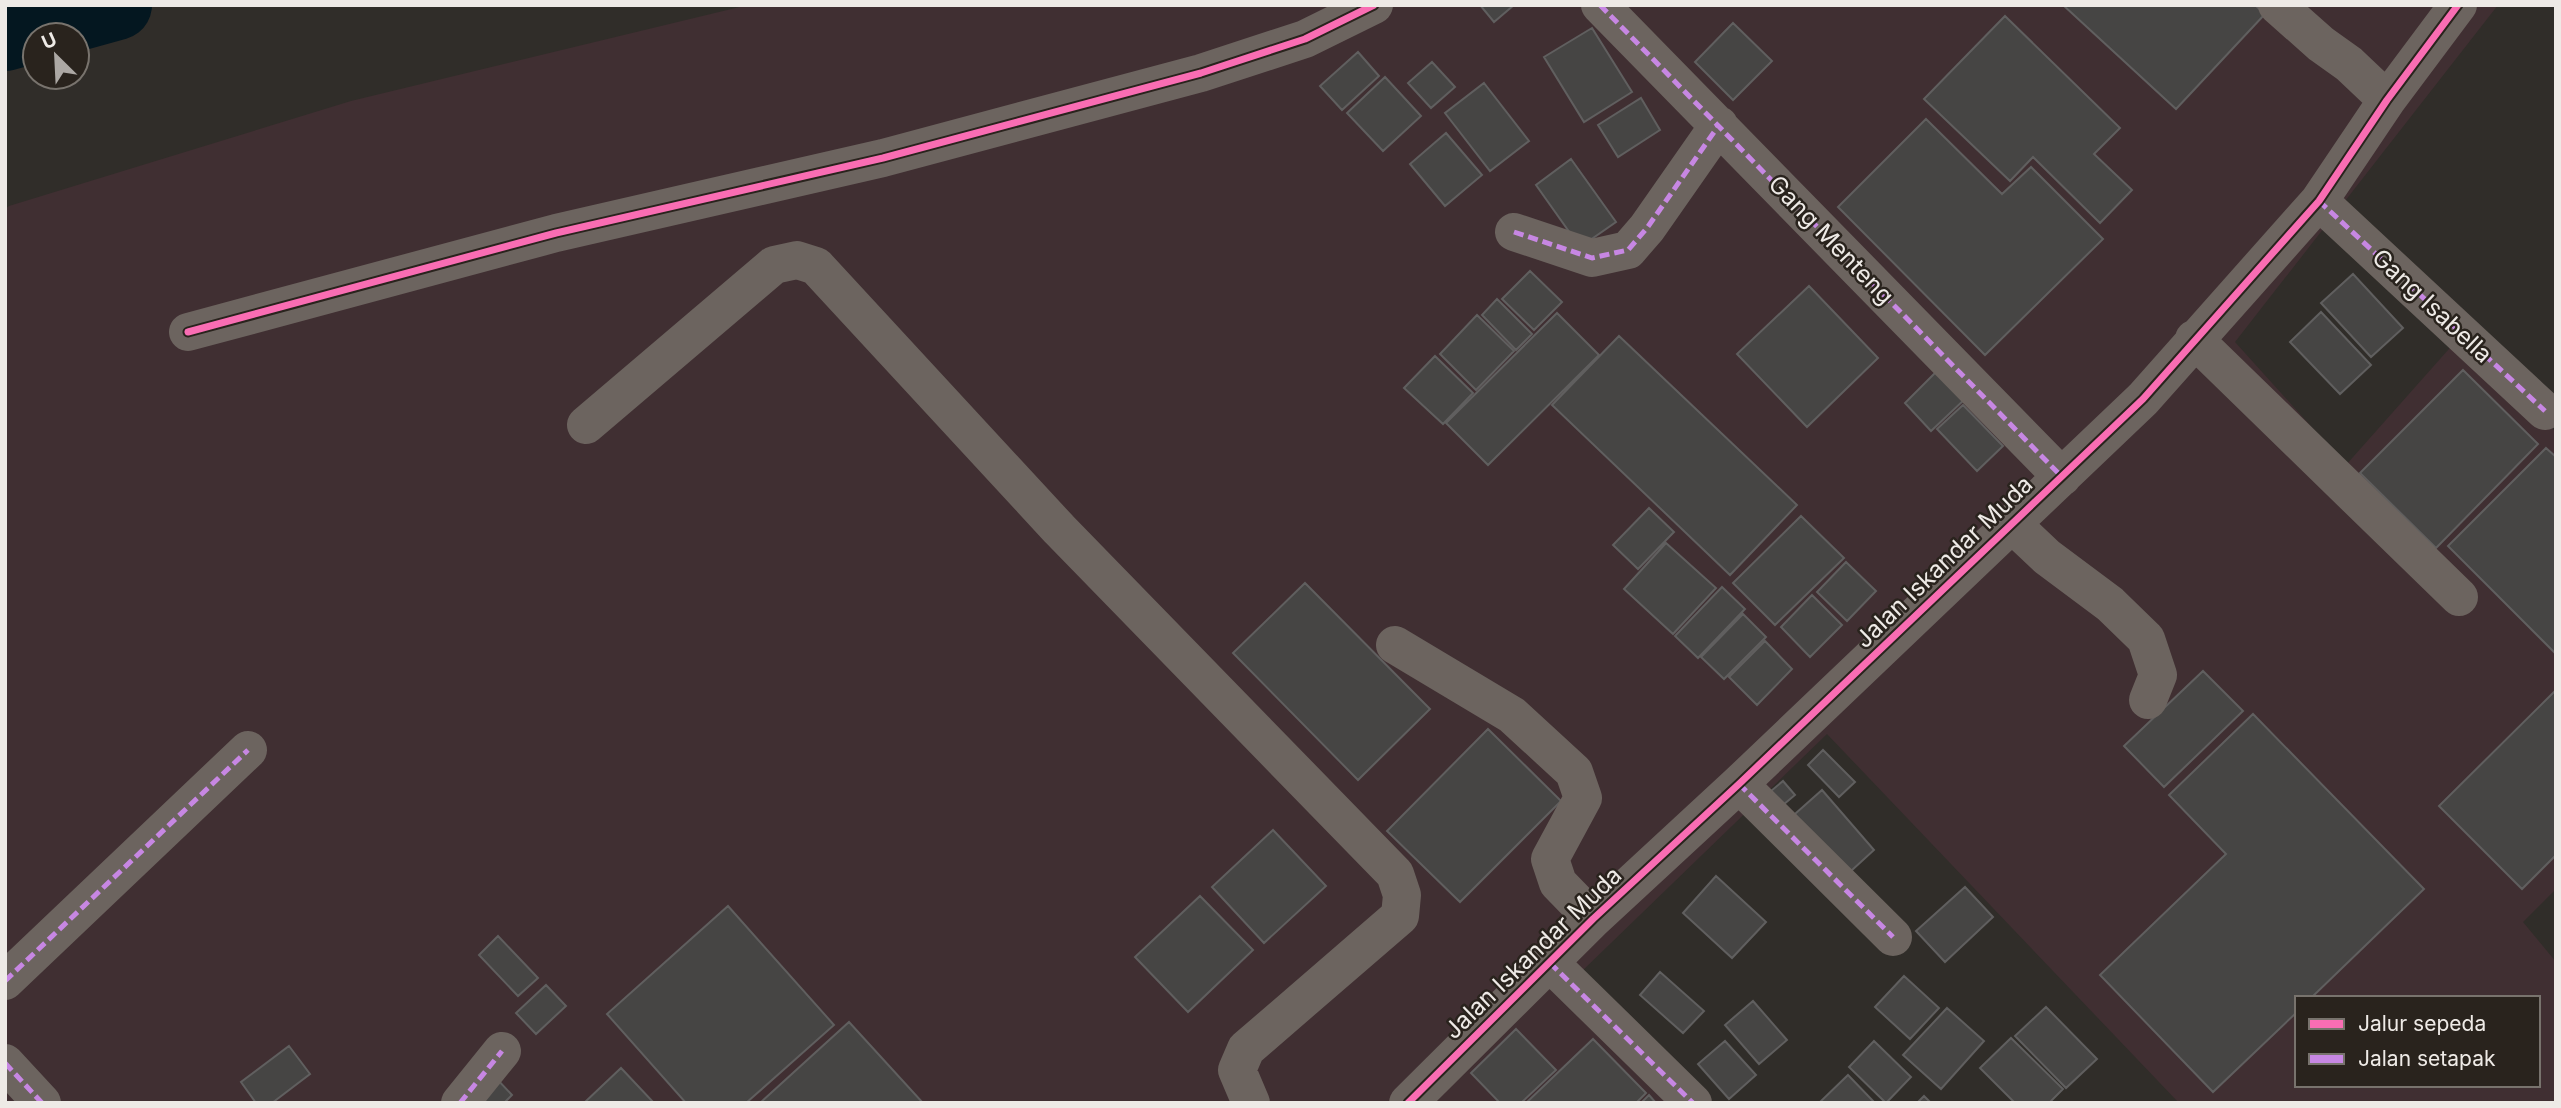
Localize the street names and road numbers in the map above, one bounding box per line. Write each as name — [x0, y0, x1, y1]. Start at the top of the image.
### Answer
street label: Gang Menteng — [1763, 169, 1900, 310]
street label: Gang Isabella — [2366, 243, 2498, 369]
street label: Jalan Iskandar Muda — [1849, 469, 2038, 654]
street label: Jalan Iskandar Muda — [1438, 860, 1627, 1045]

